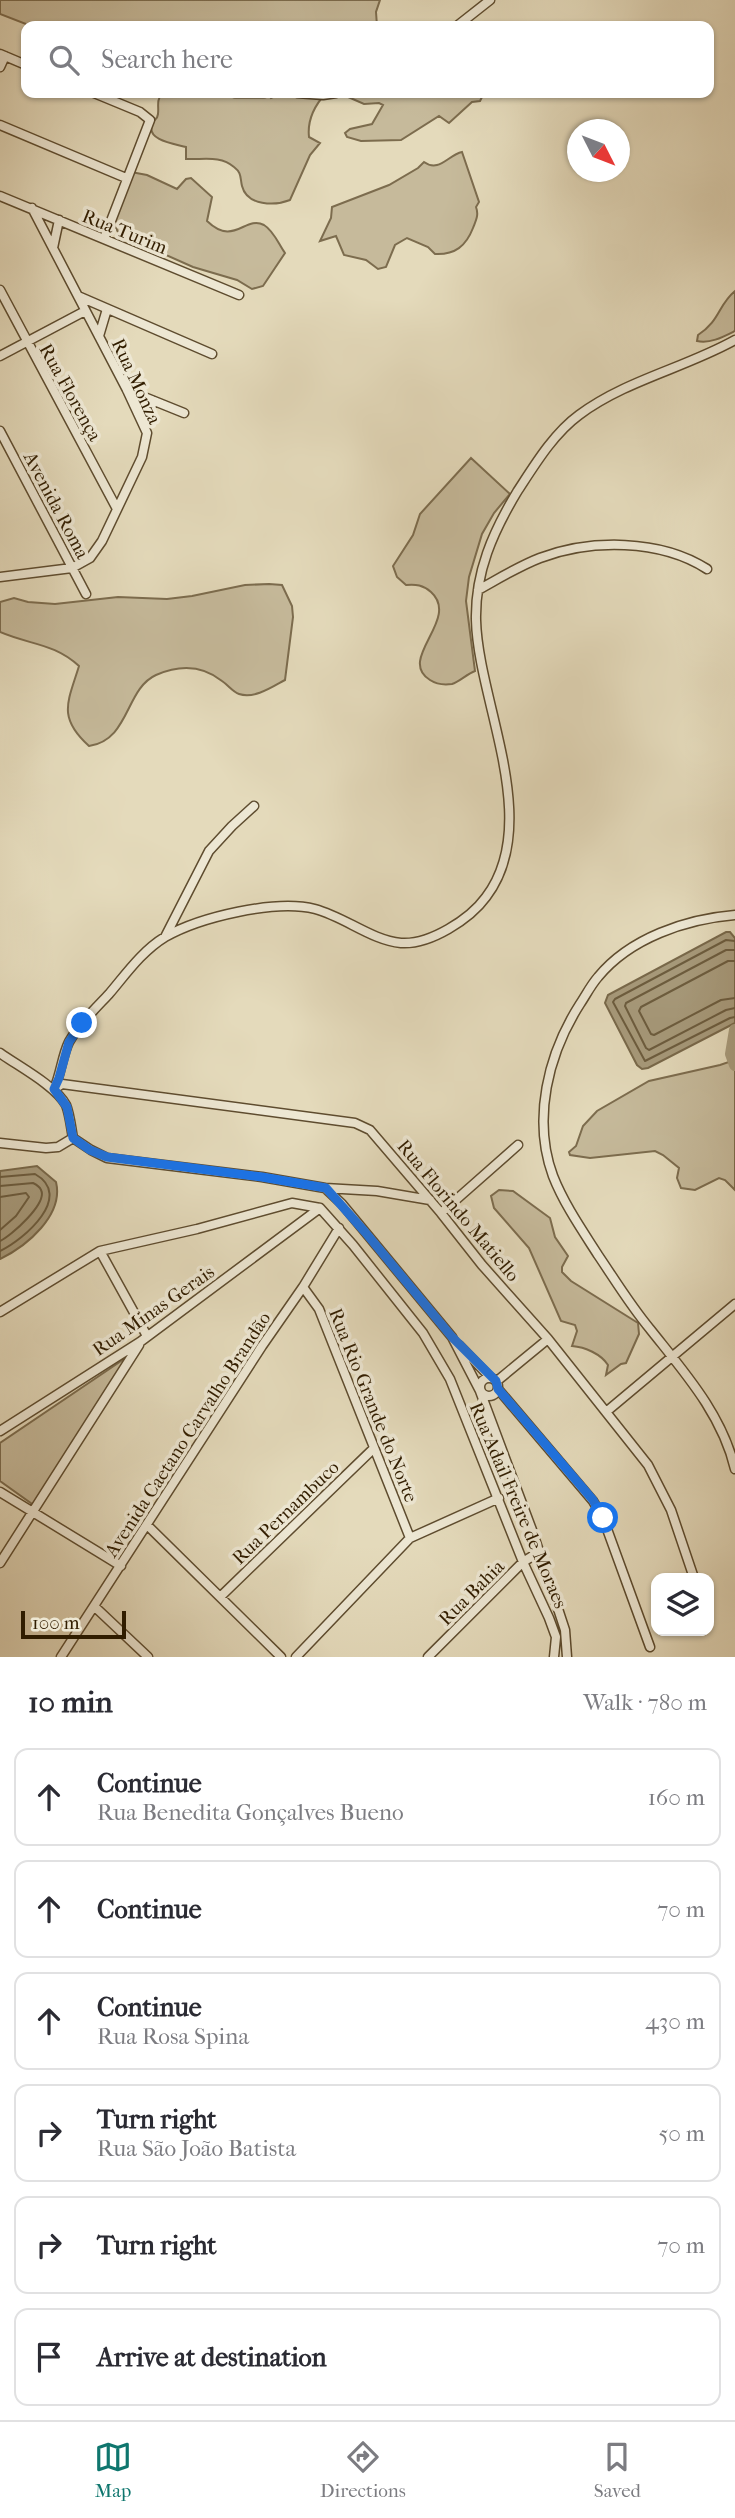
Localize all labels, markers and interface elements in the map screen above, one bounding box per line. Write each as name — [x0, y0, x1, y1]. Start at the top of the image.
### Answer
search box — [21, 21, 714, 98]
icon: search — [45, 41, 83, 79]
text: Search here — [101, 44, 233, 75]
north arrow — [567, 119, 630, 182]
street label: Rua Turim — [79, 205, 171, 259]
street label: Rua Monza — [107, 335, 166, 428]
street label: Rua Florença — [34, 340, 106, 445]
street label: Avenida Roma — [18, 447, 94, 563]
route end — [66, 1007, 97, 1038]
street label: Rua Florindo Matiello — [392, 1135, 524, 1286]
street label: Rua Minas Gerais — [89, 1261, 219, 1361]
street label: Rua Rio Grande do Norte — [324, 1305, 422, 1506]
street label: Avenida Caetano Carvalho Brandão — [100, 1308, 276, 1562]
street label: Rua Adail Freire de Moraes — [465, 1399, 572, 1612]
street label: Rua Pernambuco — [228, 1456, 344, 1569]
route start — [587, 1502, 618, 1533]
street label: Rua Bahia — [434, 1555, 509, 1630]
map controls — [651, 1573, 714, 1636]
button: layers — [651, 1573, 714, 1636]
scale bar — [21, 1608, 126, 1640]
text: 100 m — [32, 1612, 80, 1634]
text: 10 min — [28, 1685, 113, 1720]
text: Walk · 780 m — [583, 1689, 707, 1716]
text: Continue — [97, 1768, 202, 1799]
icon: ahead — [30, 1778, 68, 1816]
text: 160 m — [648, 1784, 705, 1811]
text: Rua Benedita Gonçalves Bueno — [97, 1799, 404, 1826]
icon: ahead — [30, 1890, 68, 1928]
text: Continue — [97, 1894, 202, 1925]
text: 70 m — [657, 1896, 705, 1923]
text: Continue — [97, 1992, 202, 2023]
icon: ahead — [30, 2002, 68, 2040]
text: 430 m — [645, 2008, 705, 2035]
text: Rua Rosa Spina — [97, 2023, 249, 2050]
text: Turn right — [97, 2104, 217, 2135]
icon: right — [30, 2114, 68, 2152]
text: 50 m — [658, 2120, 705, 2147]
text: Rua São João Batista — [97, 2135, 296, 2162]
icon: right — [30, 2226, 68, 2264]
text: Turn right — [97, 2230, 217, 2261]
text: 70 m — [657, 2232, 705, 2259]
icon: arrive — [30, 2338, 68, 2376]
text: Arrive at destination — [97, 2342, 327, 2373]
tab: Map — [94, 2438, 132, 2502]
tab: Directions — [320, 2438, 406, 2502]
tab: Saved — [594, 2438, 641, 2502]

